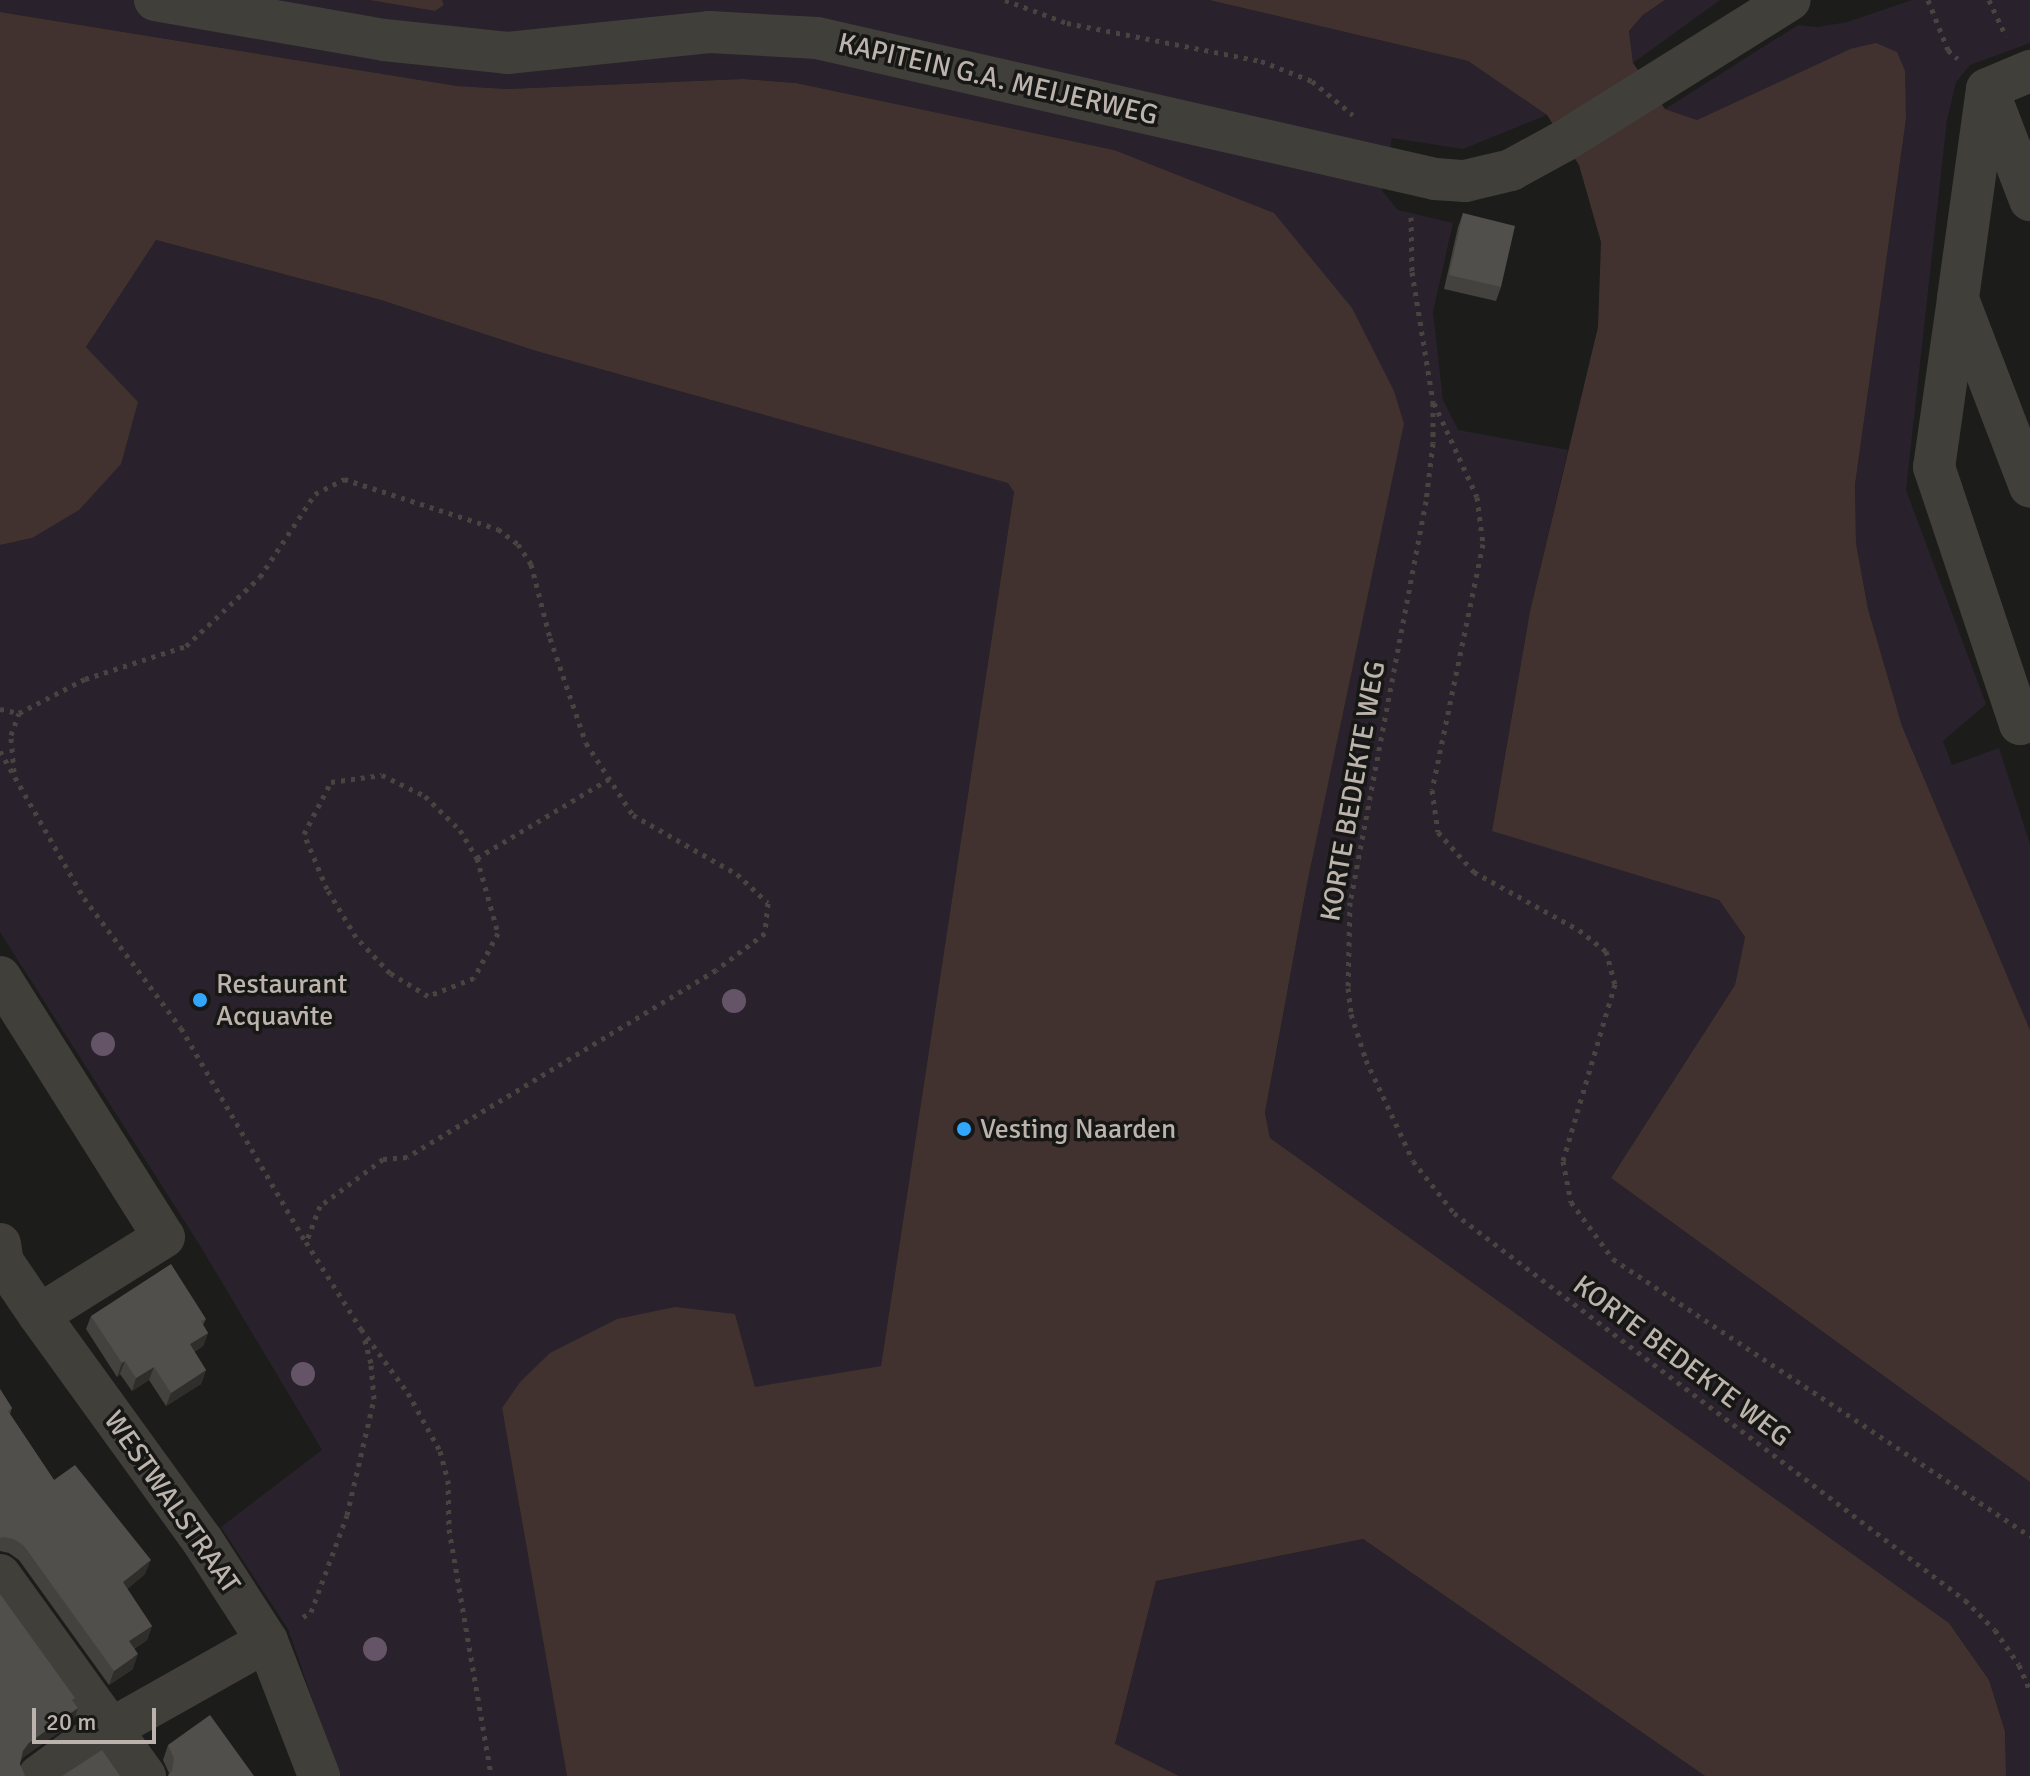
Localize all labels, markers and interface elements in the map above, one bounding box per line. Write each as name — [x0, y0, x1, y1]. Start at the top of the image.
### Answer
street label: KAPITEIN G.A. MEIJERWEG — [835, 26, 1161, 132]
street label: KORTE BEDEKTE WEG — [1314, 658, 1392, 924]
place label: Restaurant Acquavite — [216, 967, 347, 1033]
marker: Restaurant Acquavite — [191, 991, 209, 1009]
place label: Vesting Naarden — [980, 1112, 1176, 1146]
marker: Vesting Naarden — [955, 1120, 973, 1138]
street label: KORTE BEDEKTE WEG — [1567, 1268, 1797, 1454]
street label: WESTWALSTRAAT — [97, 1405, 247, 1599]
scale bar — [36, 1692, 160, 1742]
text: 20 m — [46, 1707, 96, 1737]

